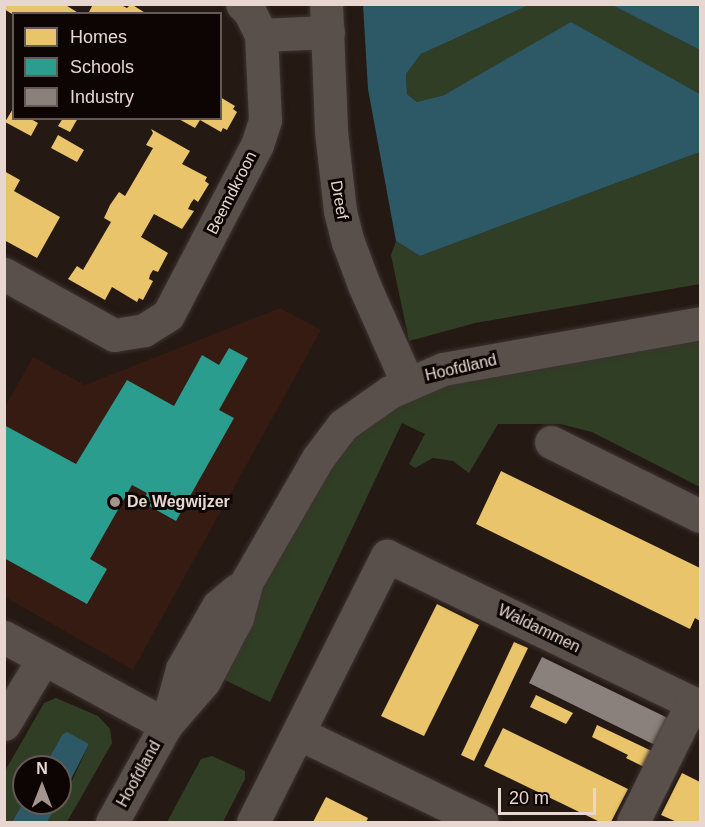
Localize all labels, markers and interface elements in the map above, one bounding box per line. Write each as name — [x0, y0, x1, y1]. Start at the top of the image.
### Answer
legend — [12, 12, 222, 120]
text: Homes — [70, 27, 127, 47]
text: Schools — [70, 57, 134, 77]
text: Industry — [70, 87, 134, 107]
street label: Beemdkroon — [203, 148, 261, 238]
street label: Dreef — [326, 179, 352, 221]
street label: Hoofdland — [423, 350, 499, 386]
place label: De Wegwijzer — [127, 492, 230, 512]
marker: De Wegwijzer — [108, 495, 122, 509]
street label: Waldammen — [495, 601, 583, 657]
street label: Hoofdland — [113, 737, 165, 811]
north arrow — [12, 755, 72, 815]
text: N — [36, 760, 48, 777]
scale bar — [501, 776, 598, 814]
text: 20 m — [509, 788, 549, 808]

